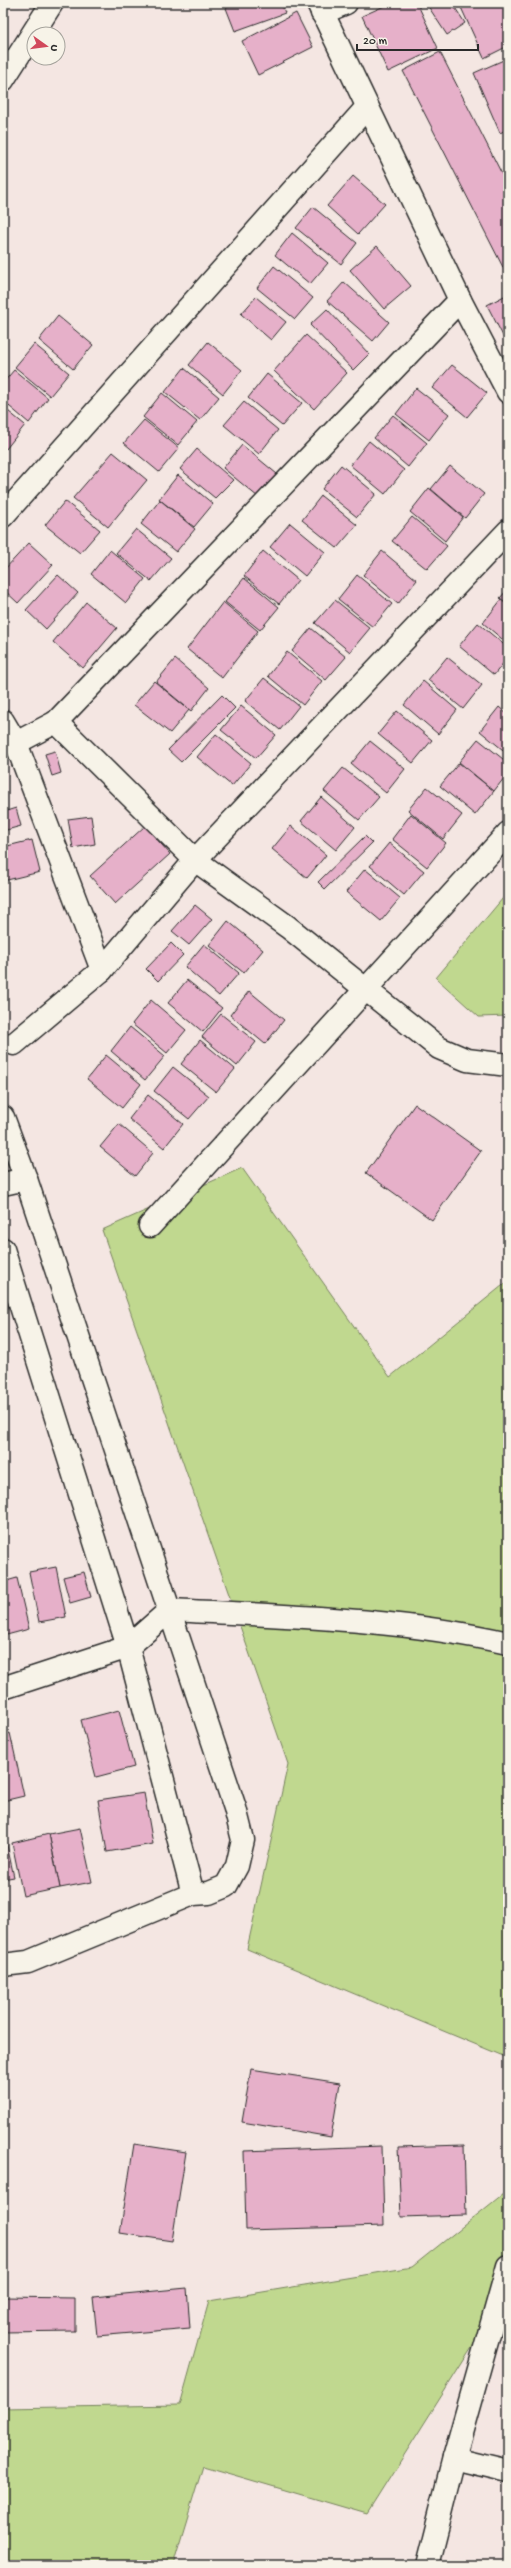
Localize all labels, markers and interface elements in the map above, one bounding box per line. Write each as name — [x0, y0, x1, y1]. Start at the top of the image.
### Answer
north arrow — [26, 26, 66, 66]
scale bar — [357, 26, 478, 52]
text: 20 m — [363, 35, 388, 49]
text: U — [47, 43, 60, 53]

